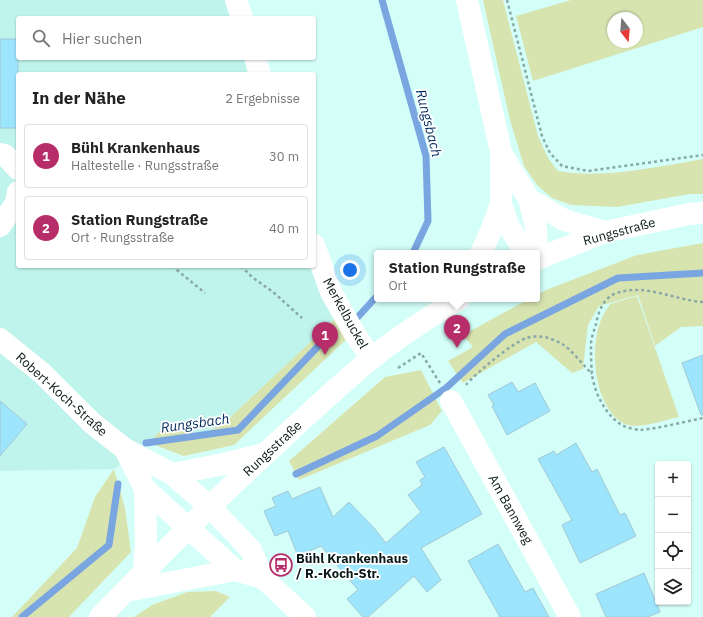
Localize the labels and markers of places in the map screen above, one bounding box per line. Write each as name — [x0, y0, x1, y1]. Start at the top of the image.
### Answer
pin: 2 — [444, 315, 470, 348]
pin: 1 — [312, 322, 338, 355]
place label: Bühl Krankenhaus / R.-Koch-Str. — [296, 550, 408, 582]
bus stop icon: Bühl Krankenhaus / R.-Koch-Str. — [268, 552, 294, 578]

